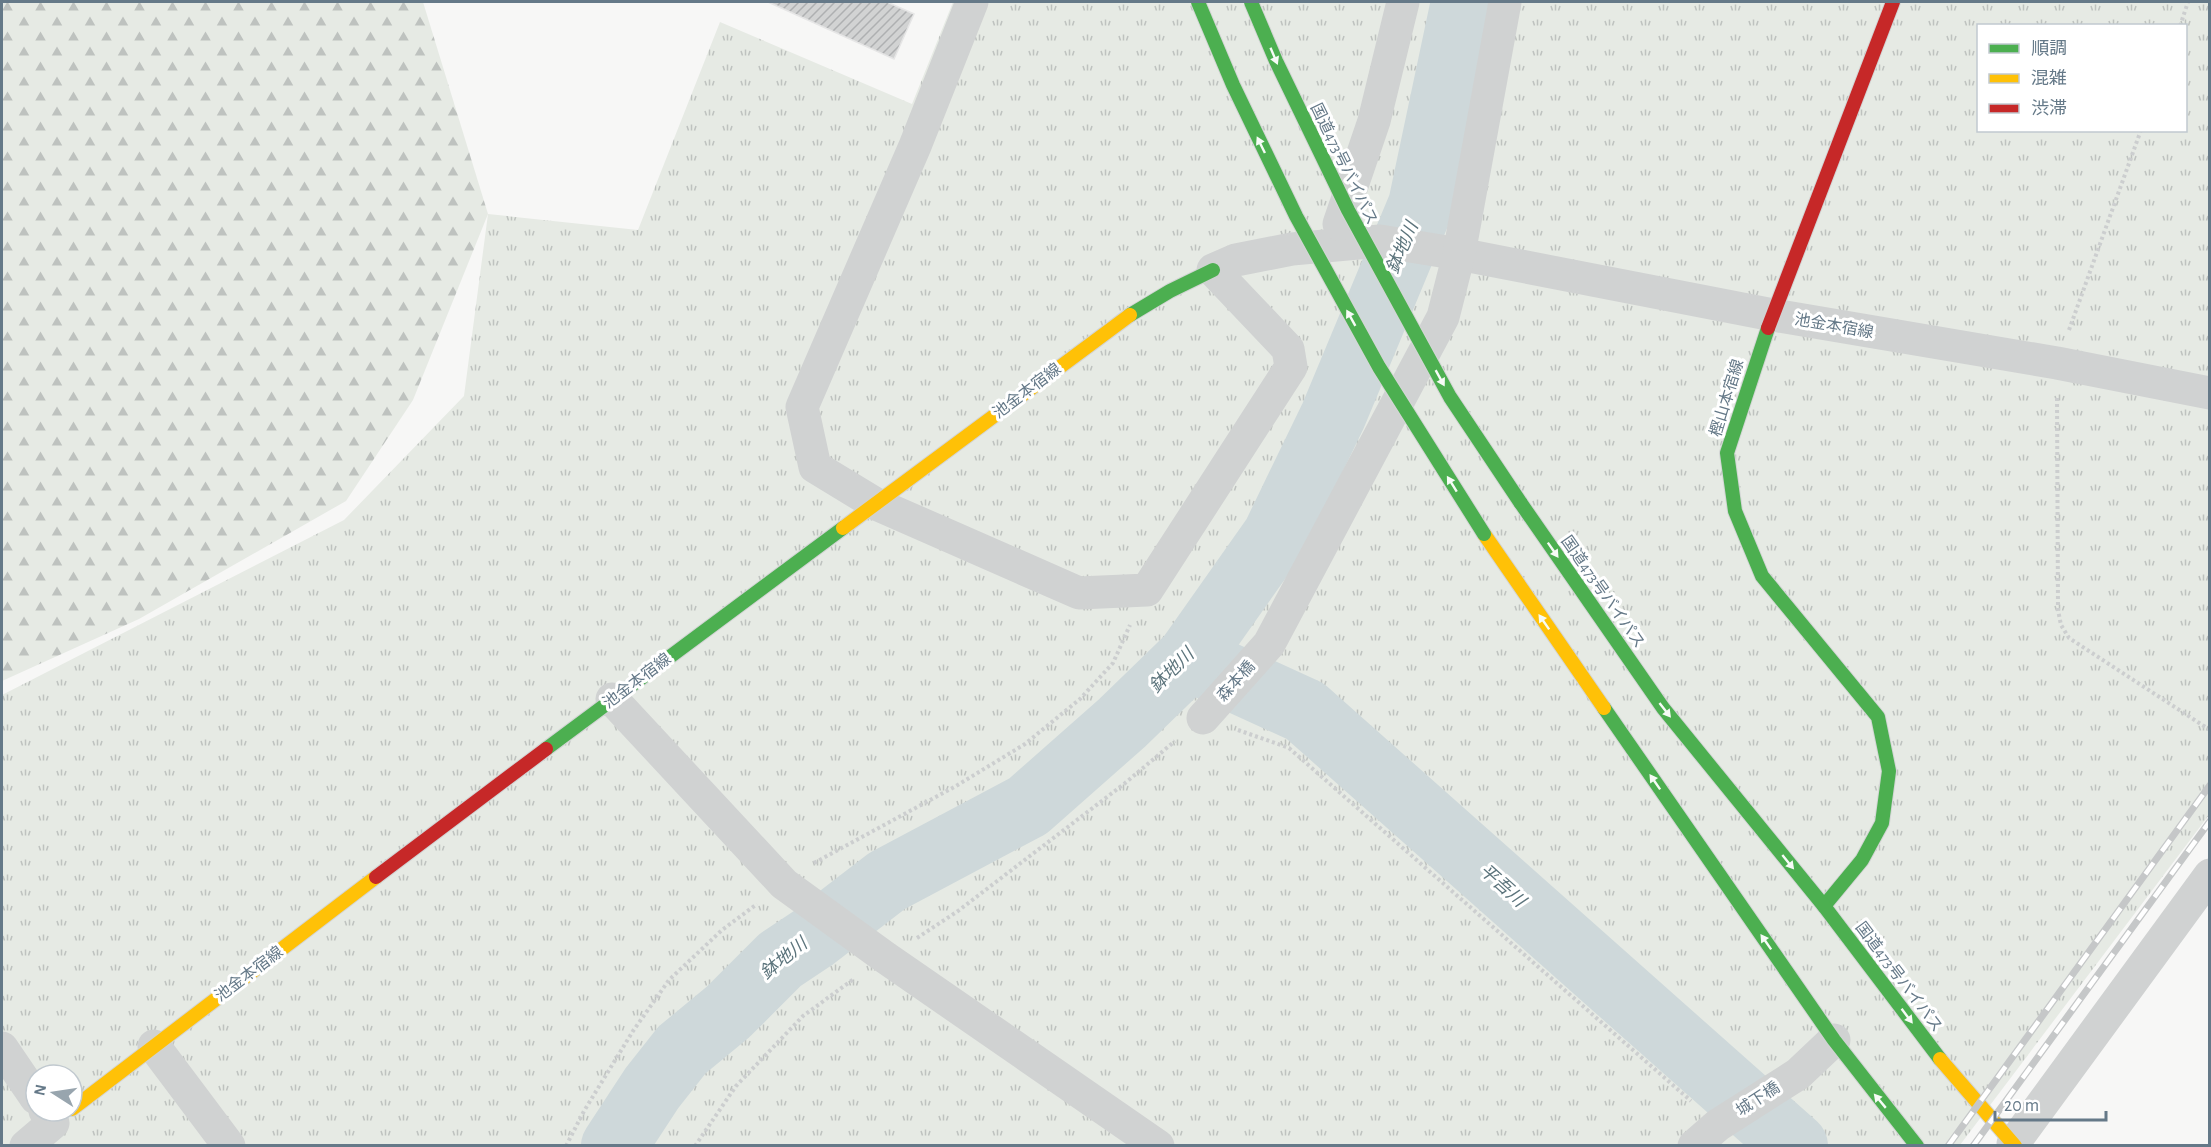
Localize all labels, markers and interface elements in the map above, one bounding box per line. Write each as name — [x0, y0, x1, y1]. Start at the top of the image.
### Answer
legend — [1977, 24, 2187, 132]
text: 順調 — [2031, 40, 2067, 58]
one-way arrow — [1269, 47, 1279, 65]
text: 混雑 — [2031, 68, 2067, 88]
text: 渋滞 — [2031, 99, 2067, 118]
street label: 国道473号バイパス — [1308, 100, 1381, 227]
one-way arrow — [1257, 136, 1266, 153]
water label: 鉢地川 — [1382, 217, 1423, 276]
one-way arrow — [1346, 309, 1356, 326]
street label: 池金本宿線 — [1793, 310, 1875, 341]
street label: 樫山本宿線 — [1707, 357, 1746, 439]
street label: 池金本宿線 — [990, 360, 1064, 421]
one-way arrow — [1434, 370, 1445, 386]
one-way arrow — [1447, 476, 1458, 493]
street label: 国道473号バイパス — [1558, 533, 1648, 651]
one-way arrow — [1547, 542, 1559, 558]
one-way arrow — [1538, 614, 1550, 630]
water label: 鉢地川 — [1145, 643, 1199, 696]
street label: 池金本宿線 — [600, 650, 674, 711]
street label: 森本橋 — [1213, 657, 1258, 704]
one-way arrow — [1659, 702, 1671, 717]
one-way arrow — [1650, 774, 1661, 790]
one-way arrow — [1781, 854, 1793, 869]
water label: 平吾川 — [1476, 861, 1530, 912]
street label: 国道473号バイパス — [1853, 919, 1946, 1035]
water label: 鉢地川 — [756, 932, 812, 983]
one-way arrow — [1760, 935, 1772, 951]
street label: 池金本宿線 — [212, 943, 286, 1004]
one-way arrow — [1901, 1008, 1913, 1023]
north arrow — [24, 1063, 84, 1123]
street label: 城下橋 — [1733, 1078, 1782, 1119]
text: N — [31, 1083, 49, 1097]
scale bar — [1995, 1084, 2106, 1122]
one-way arrow — [1874, 1094, 1887, 1109]
text: 20 m — [2004, 1097, 2039, 1115]

